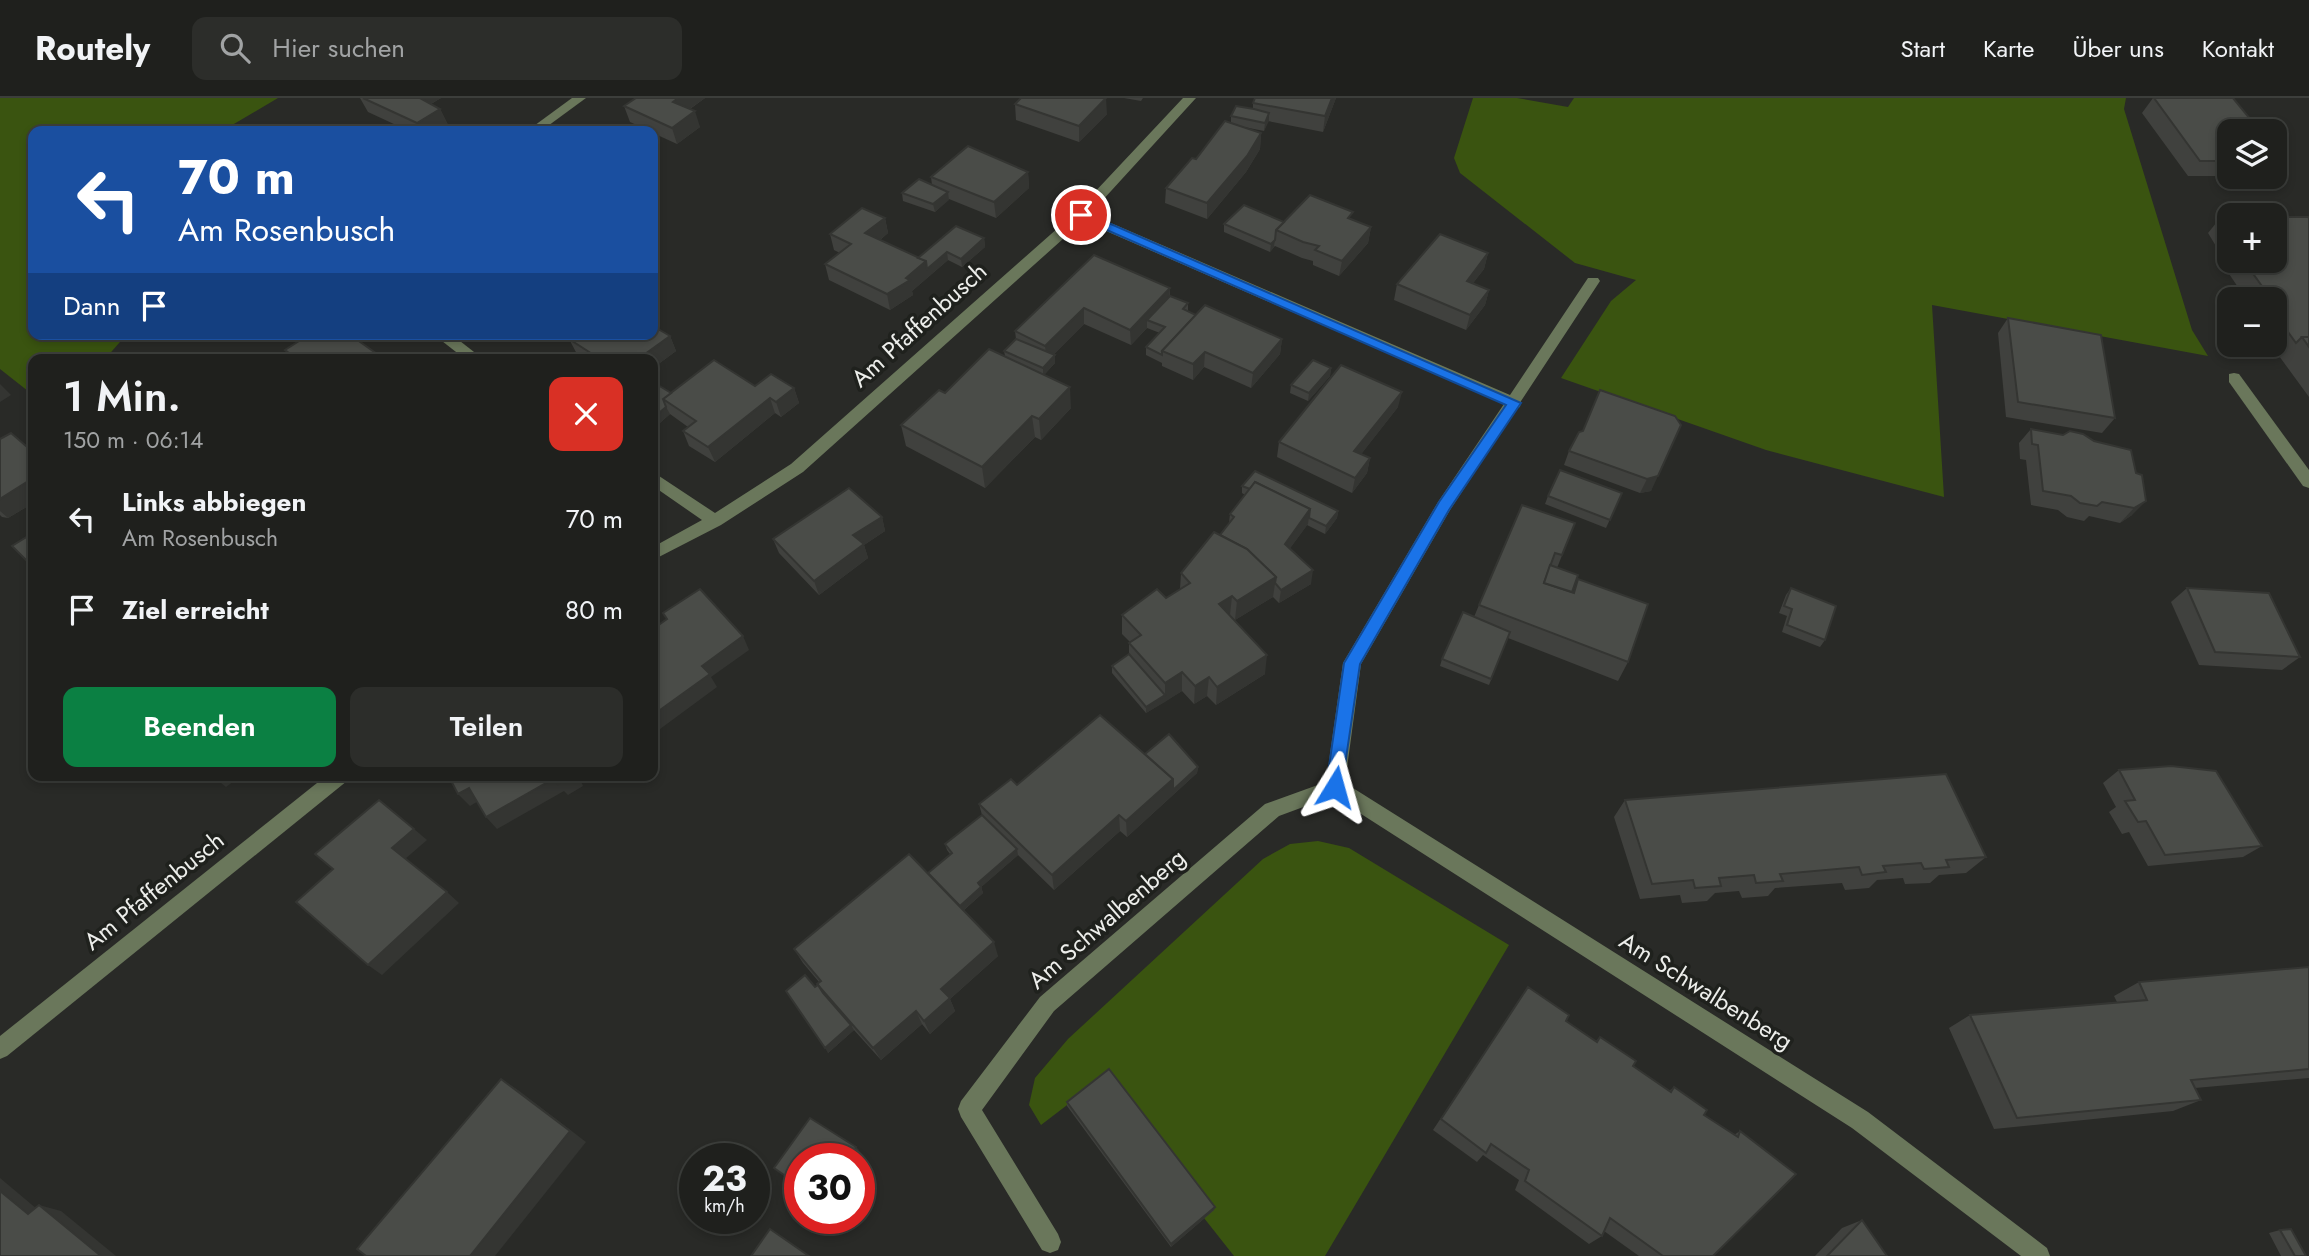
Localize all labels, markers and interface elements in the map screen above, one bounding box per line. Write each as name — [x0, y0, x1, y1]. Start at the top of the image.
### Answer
search box — [192, 17, 682, 80]
text: Routely — [35, 25, 150, 72]
icon: search — [216, 29, 254, 67]
text: Hier suchen — [272, 29, 405, 67]
text: Start — [1901, 31, 1945, 66]
text: Karte — [1983, 31, 2034, 66]
text: Über uns — [2072, 31, 2164, 66]
text: Kontakt — [2202, 31, 2274, 66]
map controls — [2217, 119, 2287, 357]
button: layers — [2217, 119, 2287, 189]
text: 70 m — [178, 142, 295, 212]
icon: left — [63, 154, 154, 245]
pin — [1051, 185, 1111, 245]
icon: arrive — [1062, 196, 1100, 234]
button: + — [2217, 203, 2287, 273]
text: Am Rosenbusch — [178, 207, 395, 253]
street label: Am Pfaffenbusch — [843, 254, 994, 395]
text: Dann — [63, 287, 121, 325]
icon: arrive — [135, 287, 173, 325]
button: − — [2217, 287, 2287, 357]
text: 1 Min. — [63, 366, 181, 427]
button: close — [549, 377, 623, 451]
text: 150 m · 06:14 — [63, 423, 203, 457]
text: Links abbiegen — [122, 483, 306, 521]
icon: left — [63, 500, 101, 538]
text: 70 m — [566, 500, 623, 538]
text: Am Rosenbusch — [122, 521, 278, 555]
icon: arrive — [63, 591, 101, 629]
text: Ziel erreicht — [122, 591, 269, 629]
text: 80 m — [565, 591, 623, 629]
button: Beenden — [63, 687, 336, 767]
button: Teilen — [350, 687, 623, 767]
position arrow — [1298, 750, 1372, 824]
street label: Am Pfaffenbusch — [76, 823, 232, 958]
street label: Am Schwalbenberg — [1020, 840, 1193, 997]
street label: Am Schwalbenberg — [1613, 923, 1800, 1058]
speed limit sign: 30 — [784, 1143, 875, 1234]
text: 23 — [702, 1154, 747, 1204]
text: km/h — [704, 1193, 745, 1219]

